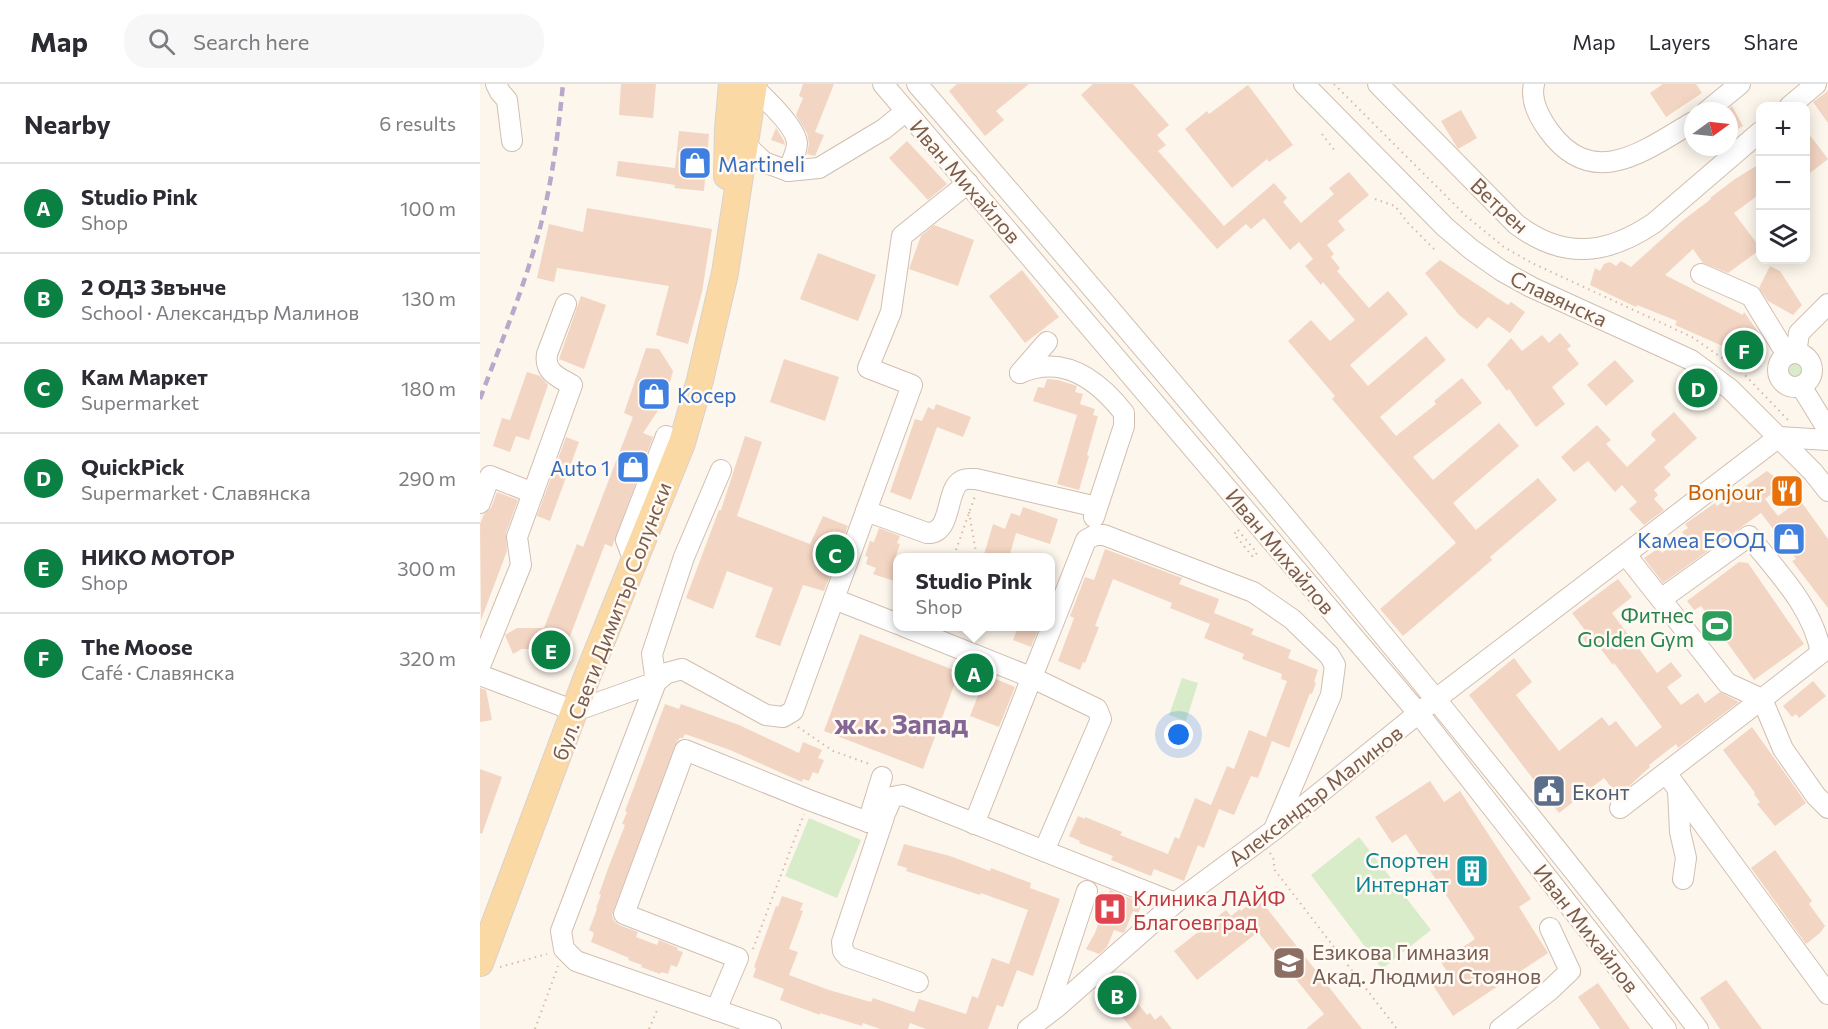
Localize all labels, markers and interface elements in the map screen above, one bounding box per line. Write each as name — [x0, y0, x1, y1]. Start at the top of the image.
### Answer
search box — [124, 14, 544, 68]
text: Map — [30, 24, 88, 58]
icon: search — [145, 25, 178, 58]
text: Search here — [193, 28, 309, 55]
text: Map — [1572, 29, 1616, 54]
text: Layers — [1649, 29, 1711, 54]
text: Share — [1744, 29, 1798, 54]
north arrow — [1684, 102, 1738, 156]
map controls — [1756, 102, 1810, 264]
button: + — [1756, 102, 1810, 156]
text: Nearby — [24, 108, 111, 139]
text: 6 results — [379, 111, 456, 135]
street label: Иван Михайлов — [905, 114, 1027, 248]
shop icon: Martineli — [677, 145, 713, 181]
place label: Martineli — [718, 151, 805, 176]
button: − — [1756, 156, 1810, 210]
street label: Ветрен — [1466, 172, 1534, 238]
text: Studio Pink — [81, 183, 198, 210]
text: A — [36, 196, 51, 220]
text: 100 m — [400, 196, 456, 220]
text: Shop — [81, 210, 128, 234]
button: layers — [1756, 210, 1810, 264]
street label: Славянска — [1507, 265, 1611, 331]
text: 2 ОДЗ Звънче — [81, 273, 226, 300]
text: B — [37, 286, 50, 310]
text: 130 m — [402, 286, 456, 310]
text: School · Александър Малинов — [81, 300, 359, 324]
pin: F — [1724, 328, 1764, 372]
text: Кам Маркет — [81, 363, 208, 390]
pin: D — [1678, 366, 1718, 410]
text: C — [37, 376, 50, 400]
text: 180 m — [401, 376, 456, 400]
shop icon: Косер — [636, 376, 672, 412]
place label: Косер — [677, 382, 737, 407]
text: Supermarket — [81, 390, 199, 414]
shop icon: Auto 1 — [615, 449, 651, 485]
text: QuickPick — [81, 453, 185, 480]
place label: Auto 1 — [550, 455, 610, 480]
text: D — [36, 466, 51, 490]
text: 290 m — [398, 466, 456, 490]
restaurant icon: Bonjour — [1769, 473, 1805, 509]
street label: бул. Свети Димитър Солунски — [546, 478, 676, 764]
place label: Bonjour — [1688, 479, 1764, 504]
text: Supermarket · Славянска — [81, 480, 311, 504]
street label: Иван Михайлов — [1221, 483, 1341, 619]
shop icon: Камеа ЕООД — [1771, 521, 1807, 557]
place label: Камеа ЕООД — [1637, 527, 1766, 552]
pin: C — [816, 532, 854, 576]
text: НИКО МОТОР — [81, 543, 235, 570]
popup — [893, 553, 1055, 631]
text: E — [38, 556, 49, 580]
text: 300 m — [397, 556, 456, 580]
text: Studio Pink — [916, 567, 1032, 594]
text: Shop — [81, 570, 128, 594]
text: Shop — [916, 594, 963, 618]
place label: Фитнес Golden Gym — [1577, 602, 1694, 651]
sports icon: Фитнес Golden Gym — [1699, 608, 1735, 644]
pin: E — [532, 628, 570, 672]
text: The Moose — [81, 633, 193, 660]
text: F — [38, 646, 49, 670]
text: 320 m — [399, 646, 456, 670]
pin: A — [954, 650, 994, 696]
text: Café · Славянска — [81, 660, 235, 684]
district label: ж.к. Запад — [834, 707, 968, 740]
street label: Александър Малинов — [1223, 719, 1407, 871]
your location — [1164, 720, 1193, 749]
public building icon: Еконт — [1531, 773, 1567, 809]
place label: Еконт — [1572, 779, 1630, 804]
place label: Спортен Интернат — [1355, 847, 1449, 896]
building icon: Спортен Интернат — [1454, 853, 1490, 889]
street label: Иван Михайлов — [1529, 859, 1645, 997]
place label: Клиника ЛАЙФ Благоевград — [1133, 885, 1286, 934]
hospital icon: Клиника ЛАЙФ Благоевград — [1092, 891, 1128, 927]
place label: Езикова Гимназия Акад. Людмил Стоянов — [1312, 939, 1541, 988]
school or university icon: Езикова Гимназия Акад. Людмил Стоянов — [1271, 945, 1307, 981]
pin: B — [1098, 972, 1136, 1018]

